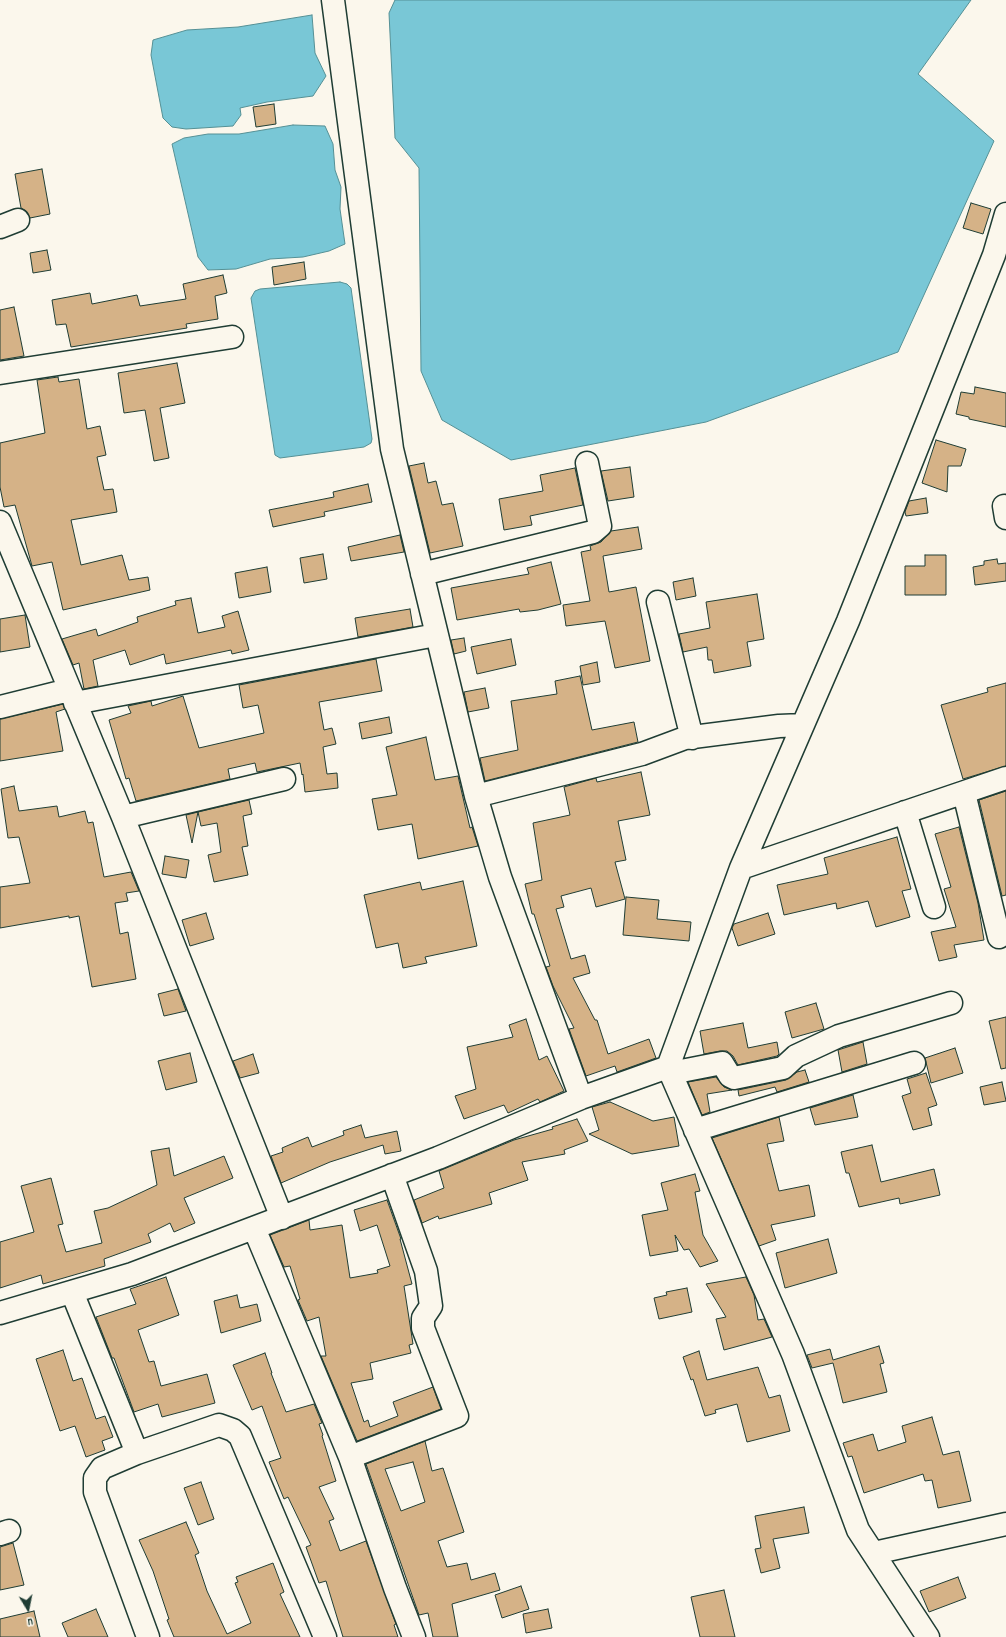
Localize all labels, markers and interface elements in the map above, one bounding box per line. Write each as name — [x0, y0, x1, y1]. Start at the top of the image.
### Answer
north arrow — [8, 1589, 48, 1629]
text: U — [26, 1612, 34, 1629]

